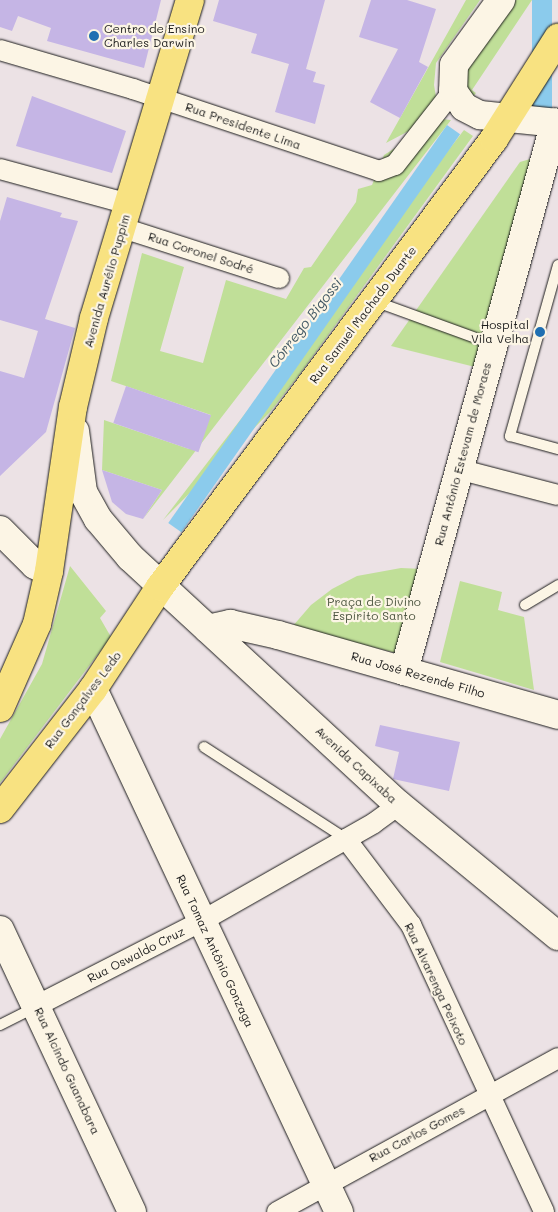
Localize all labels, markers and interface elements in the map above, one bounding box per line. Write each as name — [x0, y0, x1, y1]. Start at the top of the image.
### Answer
place label: Centro de Ensino Charles Darwin — [104, 22, 205, 50]
marker: Centro de Ensino Charles Darwin — [88, 30, 100, 42]
street label: Rua Presidente Lima — [183, 99, 303, 153]
street label: Avenida Aurélio Puppim — [81, 213, 133, 349]
street label: Rua Coronel Sodré — [146, 229, 256, 277]
street label: Rua Samuel Machado Duarte — [307, 244, 419, 386]
water label: Córrego Bigossi — [265, 275, 345, 371]
place label: Hospital Vila Velha — [471, 318, 529, 346]
marker: Hospital Vila Velha — [533, 325, 547, 339]
street label: Rua Antônio Estevam de Moraes — [432, 361, 494, 547]
park label: Praça de Divino Espírito Santo — [327, 595, 421, 623]
street label: Rua Gonçalves Ledo — [42, 649, 124, 751]
street label: Rua José Rezende Filho — [349, 649, 487, 701]
street label: Avenida Capixaba — [312, 724, 400, 806]
street label: Rua Tomaz Antônio Gonzaga — [173, 872, 257, 1030]
street label: Rua Alvarenga Peixoto — [401, 921, 471, 1047]
street label: Rua Oswaldo Cruz — [85, 924, 187, 986]
street label: Rua Alcindo Guanabara — [31, 1005, 103, 1137]
street label: Rua Carlos Gomes — [367, 1103, 467, 1165]

